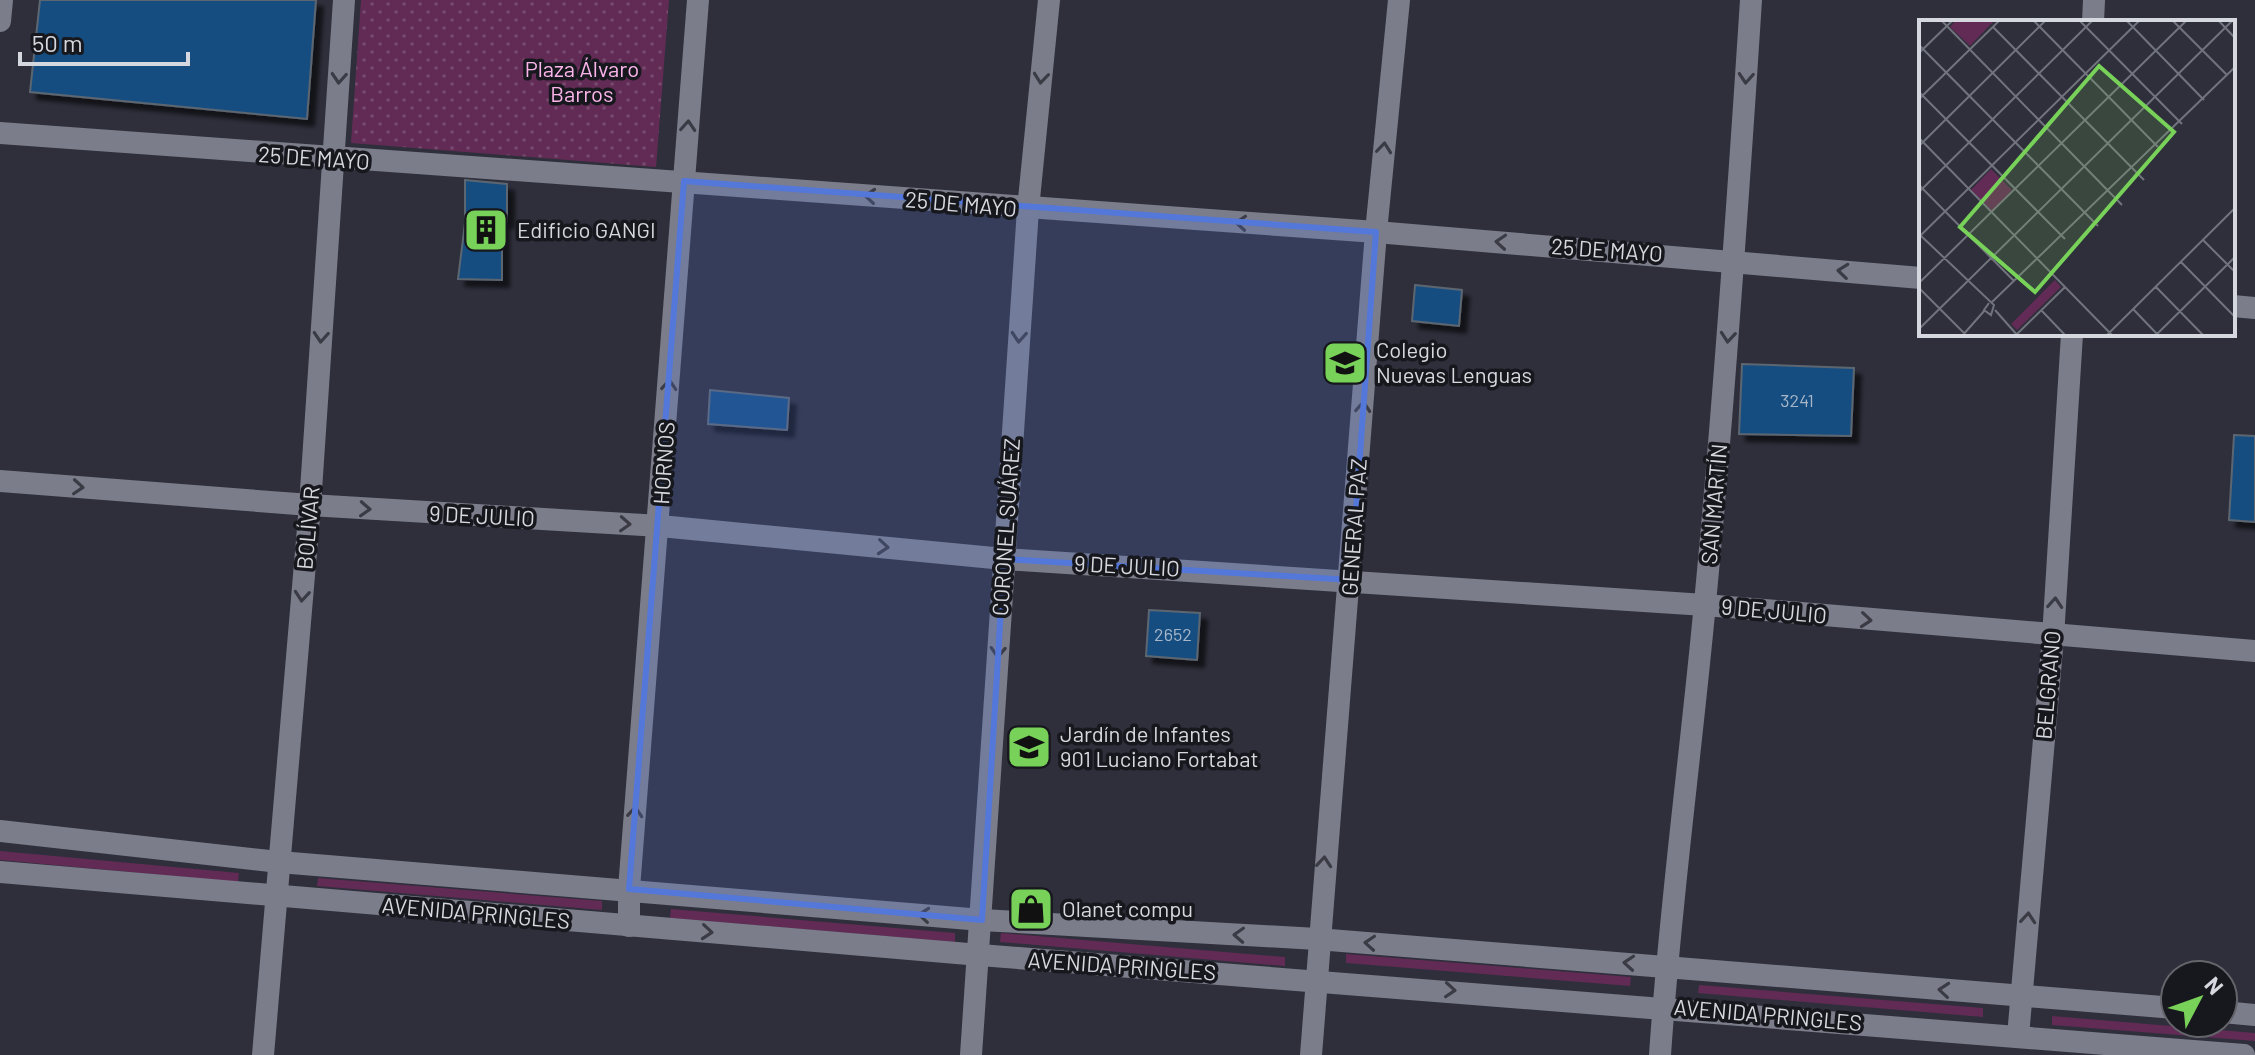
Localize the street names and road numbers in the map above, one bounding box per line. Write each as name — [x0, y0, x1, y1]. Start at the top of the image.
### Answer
street label: 25 DE MAYO — [257, 140, 371, 174]
street label: 25 DE MAYO — [904, 185, 1018, 221]
street label: 25 DE MAYO — [1550, 232, 1664, 266]
street label: HORNOS — [647, 421, 679, 505]
street label: CORONEL SUÁREZ — [986, 437, 1024, 617]
street label: SAN MARTÍN — [1695, 442, 1731, 565]
street label: GENERAL PAZ — [1335, 457, 1371, 596]
street label: BOLÍVAR — [290, 485, 324, 571]
street label: 9 DE JULIO — [428, 499, 536, 531]
street label: 9 DE JULIO — [1073, 549, 1181, 581]
street label: 9 DE JULIO — [1720, 592, 1828, 628]
street label: BELGRANO — [2029, 629, 2065, 740]
street label: AVENIDA PRINGLES — [381, 891, 571, 933]
street label: AVENIDA PRINGLES — [1027, 945, 1217, 985]
street label: AVENIDA PRINGLES — [1673, 993, 1863, 1035]

